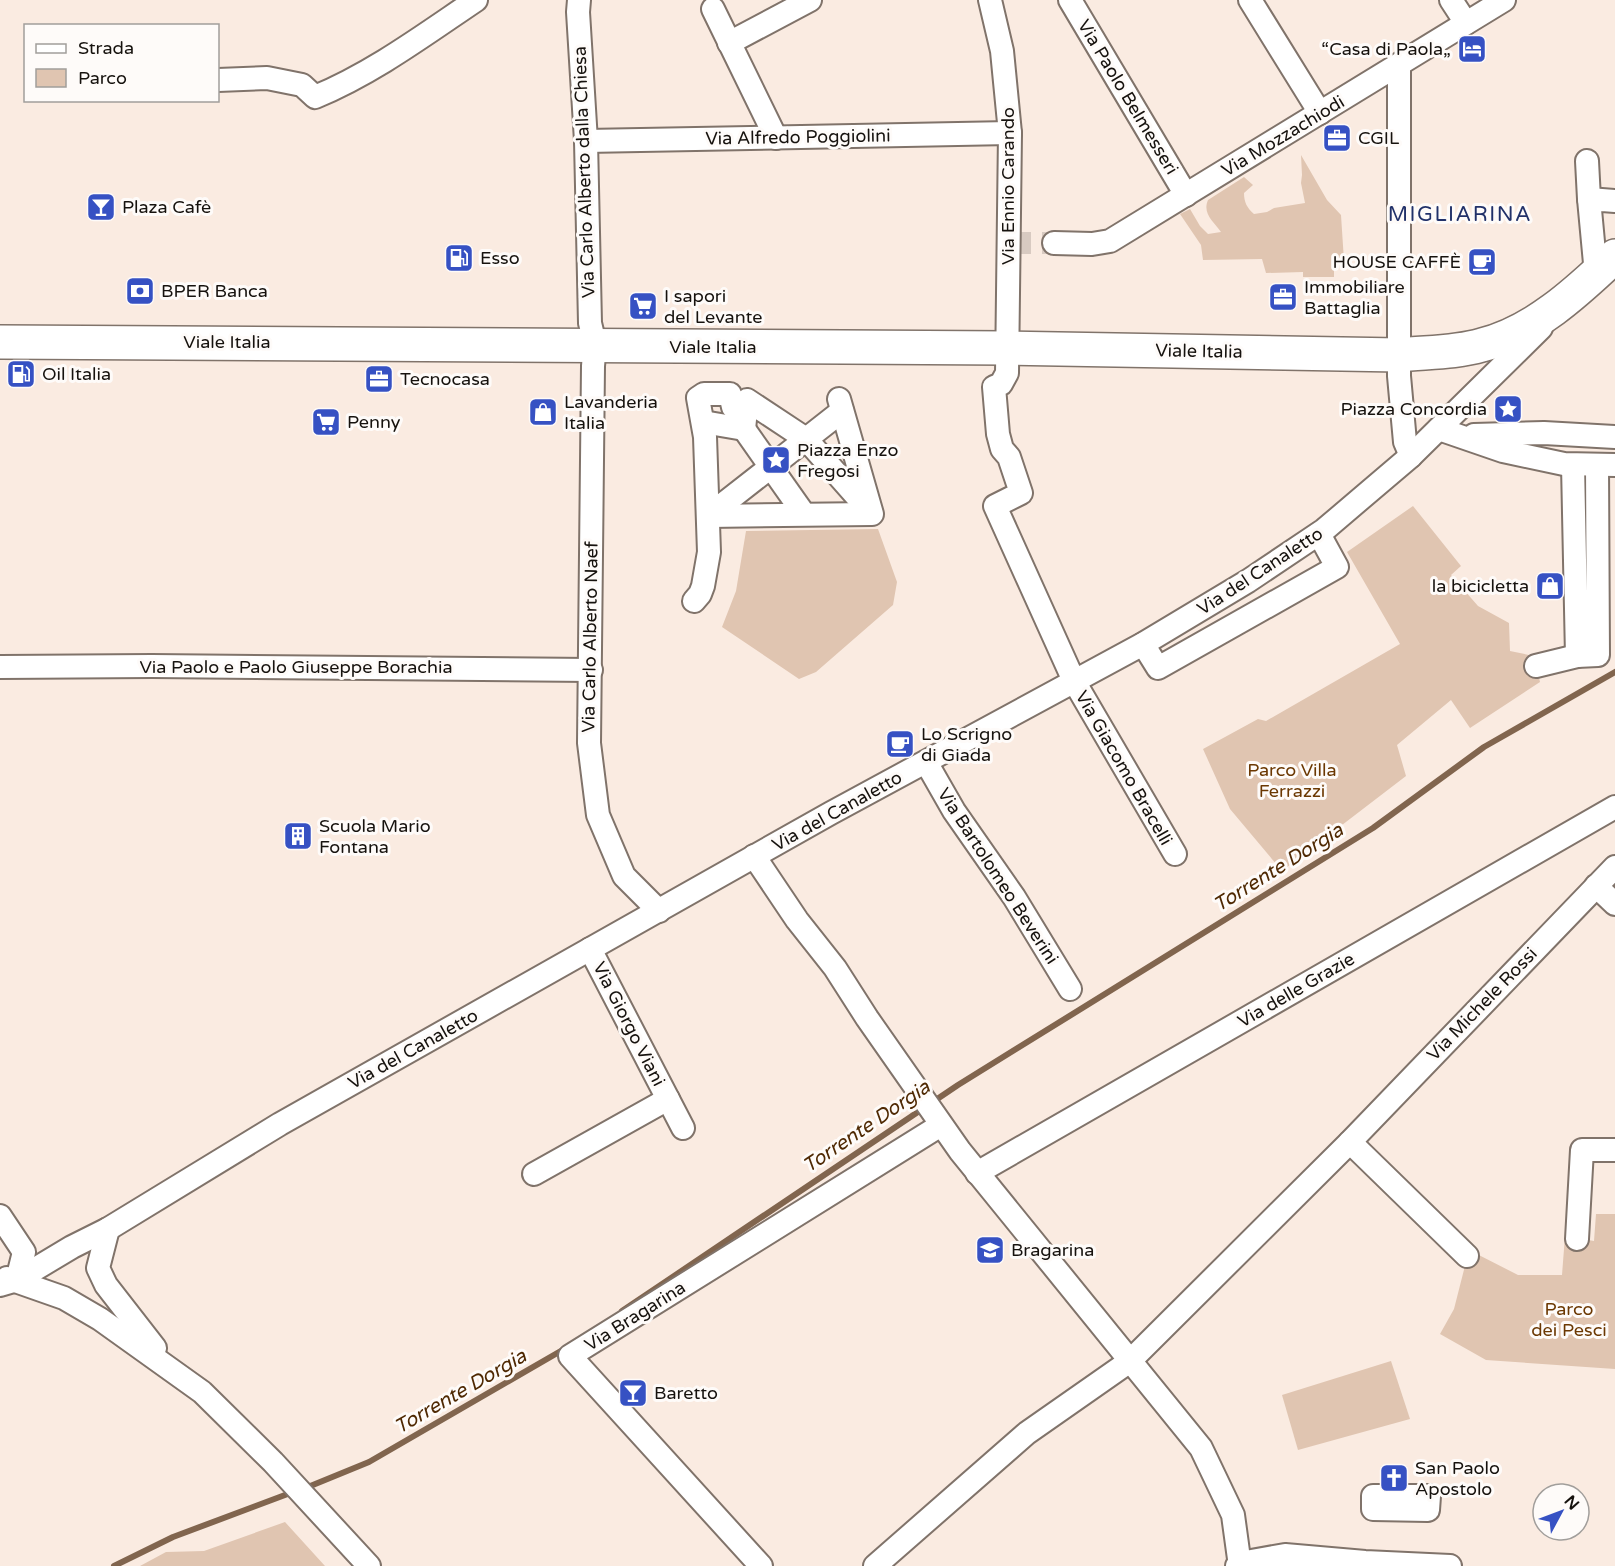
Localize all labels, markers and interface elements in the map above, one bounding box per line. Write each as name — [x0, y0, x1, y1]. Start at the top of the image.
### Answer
street label: Via Paolo Belmesseri — [1073, 15, 1183, 179]
legend — [24, 24, 219, 102]
hotel icon: “Casa di Paola„ — [1456, 33, 1488, 65]
text: Strada — [78, 37, 134, 59]
place label: “Casa di Paola„ — [1321, 38, 1451, 60]
street label: Via Carlo Alberto dalla Chiesa — [569, 46, 599, 298]
text: Parco — [78, 67, 127, 89]
street label: Via Mozzachiodi — [1218, 91, 1348, 181]
street label: Via Ennio Carando — [997, 107, 1019, 265]
office icon: CGIL — [1321, 122, 1353, 154]
street label: Via Alfredo Poggiolini — [705, 124, 891, 150]
place label: CGIL — [1358, 127, 1400, 149]
bar icon: Plaza Cafè — [85, 191, 117, 223]
place label: Plaza Cafè — [122, 196, 211, 218]
district label: MIGLIARINA — [1388, 202, 1532, 227]
fuel station icon: Esso — [443, 242, 475, 274]
cafe icon: HOUSE CAFFÈ — [1466, 246, 1498, 278]
place label: Esso — [480, 247, 520, 269]
place label: HOUSE CAFFÈ — [1333, 251, 1461, 273]
bank icon: BPER Banca — [124, 275, 156, 307]
place label: Immobiliare Battaglia — [1304, 276, 1405, 319]
place label: BPER Banca — [161, 280, 268, 302]
office icon: Immobiliare Battaglia — [1267, 281, 1299, 313]
place label: I sapori del Levante — [664, 285, 762, 328]
supermarket icon: I sapori del Levante — [627, 290, 659, 322]
street label: Viale Italia — [183, 331, 271, 353]
street label: Viale Italia — [669, 336, 757, 358]
street label: Viale Italia — [1155, 339, 1243, 363]
fuel station icon: Oil Italia — [5, 358, 37, 390]
place label: Oil Italia — [42, 363, 111, 385]
office icon: Tecnocasa — [363, 363, 395, 395]
place label: Tecnocasa — [400, 368, 490, 390]
place label: Lavanderia Italia — [564, 391, 658, 434]
place icon: Piazza Concordia — [1492, 393, 1524, 425]
shop icon: Lavanderia Italia — [527, 396, 559, 428]
place label: Piazza Concordia — [1341, 398, 1487, 420]
supermarket icon: Penny — [310, 406, 342, 438]
place label: Penny — [347, 411, 401, 433]
place label: Piazza Enzo Fregosi — [797, 439, 899, 482]
place icon: Piazza Enzo Fregosi — [760, 444, 792, 476]
street label: Via del Canaletto — [1193, 522, 1327, 620]
street label: Via Carlo Alberto Naef — [577, 541, 603, 733]
shop icon: la bicicletta — [1534, 570, 1566, 602]
place label: la bicicletta — [1432, 575, 1529, 597]
street label: Via Paolo e Paolo Giuseppe Borachia — [139, 656, 453, 678]
street label: Via Giacomo Bracelli — [1071, 687, 1177, 849]
place label: Lo Scrigno di Giada — [921, 723, 1012, 766]
cafe icon: Lo Scrigno di Giada — [884, 728, 916, 760]
park label: Parco Villa Ferrazzi — [1247, 759, 1337, 802]
street label: Via del Canaletto — [768, 766, 906, 856]
street label: Via Bartolomeo Beverini — [933, 784, 1063, 968]
place label: Scuola Mario Fontana — [319, 815, 431, 858]
water label: Torrente Dorgia — [1209, 818, 1348, 917]
building icon: Scuola Mario Fontana — [282, 820, 314, 852]
street label: Via Michele Rossi — [1422, 943, 1542, 1065]
street label: Via delle Grazie — [1234, 948, 1358, 1032]
street label: Via Giorgo Viani — [588, 958, 670, 1090]
street label: Via del Canaletto — [344, 1004, 482, 1094]
water label: Torrente Dorgia — [798, 1075, 935, 1178]
school or university icon: Bragarina — [974, 1234, 1006, 1266]
place label: Bragarina — [1011, 1239, 1094, 1261]
street label: Via Bragarina — [580, 1276, 690, 1356]
park label: Parco dei Pesci — [1531, 1298, 1607, 1341]
water label: Torrente Dorgia — [390, 1344, 531, 1439]
bar icon: Baretto — [617, 1377, 649, 1409]
place label: Baretto — [654, 1382, 718, 1404]
place label: San Paolo Apostolo — [1415, 1457, 1500, 1500]
church icon: San Paolo Apostolo — [1378, 1462, 1410, 1494]
north arrow — [1531, 1482, 1591, 1542]
text: N — [1560, 1491, 1583, 1514]

